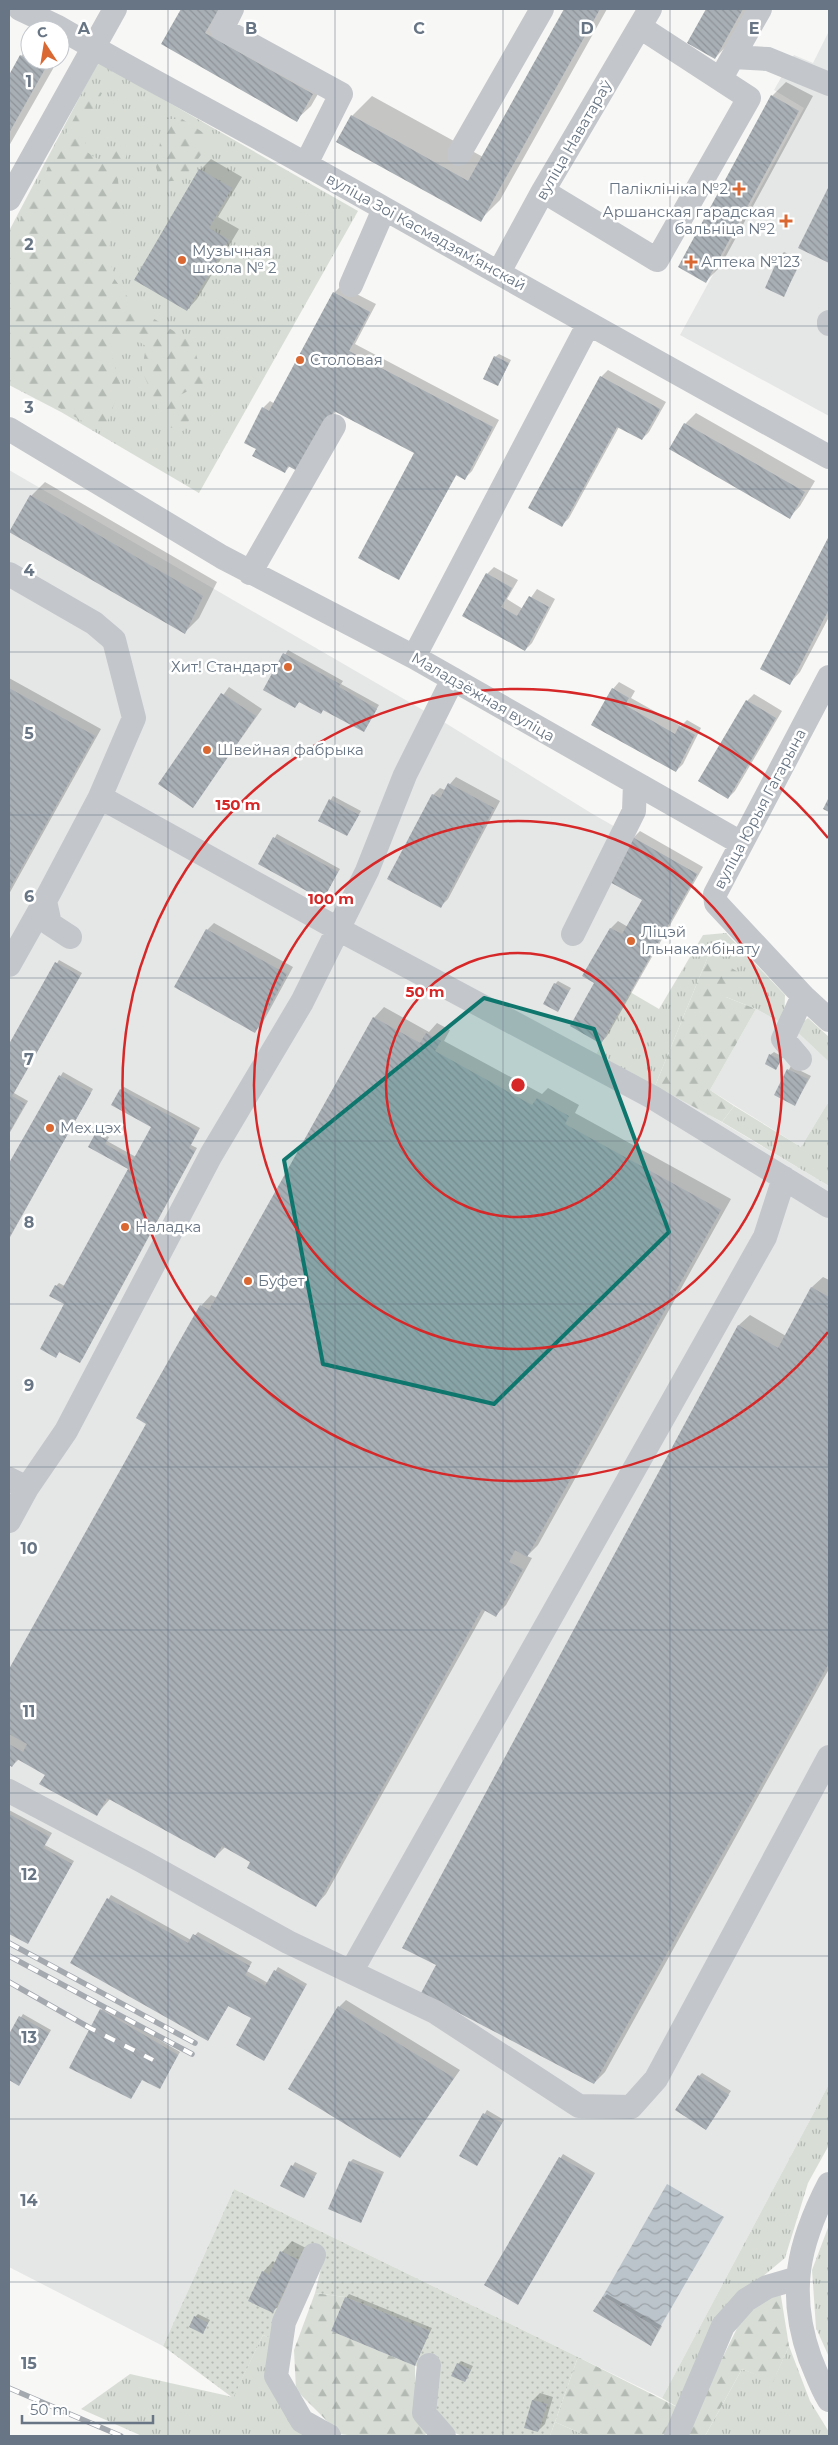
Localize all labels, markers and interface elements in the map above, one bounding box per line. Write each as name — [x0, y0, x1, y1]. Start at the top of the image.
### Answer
text: A — [77, 19, 91, 38]
text: B — [245, 19, 257, 38]
text: C — [413, 19, 425, 38]
text: D — [580, 19, 594, 38]
text: E — [749, 19, 759, 38]
north arrow — [20, 20, 70, 70]
text: С — [35, 22, 49, 42]
text: 1 — [26, 72, 32, 91]
street label: вуліца Наватараў — [531, 76, 616, 203]
street label: вуліца Зоі Касмадзямʼянскай — [323, 169, 530, 295]
place label: Паліклініка №2 — [609, 179, 728, 198]
marker: Паліклініка №2 — [732, 182, 746, 196]
place label: Аршанская гарадская бальніца №2 — [603, 202, 775, 238]
marker: Аршанская гарадская бальніца №2 — [779, 214, 793, 228]
text: 2 — [24, 235, 34, 254]
place label: Музычная школа № 2 — [192, 241, 276, 277]
place label: Аптека №123 — [701, 252, 800, 271]
marker: Музычная школа № 2 — [176, 254, 188, 266]
marker: Аптека №123 — [685, 256, 697, 268]
place label: Столовая — [310, 350, 383, 369]
marker: Столовая — [294, 354, 306, 366]
text: 3 — [23, 398, 34, 417]
text: 4 — [23, 561, 35, 580]
street label: Маладзёжная вуліца — [408, 648, 558, 745]
place label: Хит! Стандарт — [171, 657, 279, 676]
marker: Хит! Стандарт — [282, 661, 294, 673]
text: 5 — [24, 724, 34, 743]
street label: вуліца Юрыя Гагарына — [709, 725, 810, 892]
place label: Швейная фабрыка — [217, 740, 364, 759]
marker: Швейная фабрыка — [201, 744, 213, 756]
text: 150 m — [216, 795, 260, 814]
text: 6 — [24, 887, 34, 906]
text: 100 m — [308, 889, 354, 908]
place label: Ліцэй Ільнакамбінату — [641, 922, 761, 958]
marker: Ліцэй Ільнакамбінату — [625, 935, 637, 947]
text: 50 m — [405, 982, 445, 1001]
text: 7 — [24, 1050, 34, 1069]
centre of rings — [509, 1076, 527, 1094]
place label: Мех.цэх — [60, 1118, 121, 1137]
marker: Мех.цэх — [44, 1122, 56, 1134]
text: 8 — [24, 1213, 34, 1232]
place label: Наладка — [135, 1217, 201, 1236]
marker: Наладка — [119, 1221, 131, 1233]
place label: Буфет — [258, 1271, 306, 1290]
marker: Буфет — [242, 1275, 254, 1287]
text: 9 — [24, 1376, 34, 1395]
text: 10 — [20, 1539, 38, 1558]
text: 11 — [23, 1702, 35, 1721]
text: 12 — [21, 1865, 37, 1884]
text: 13 — [21, 2028, 37, 2047]
text: 14 — [20, 2191, 38, 2210]
text: 15 — [21, 2354, 37, 2373]
scale bar — [22, 2392, 154, 2424]
text: 50 m — [30, 2400, 68, 2419]

